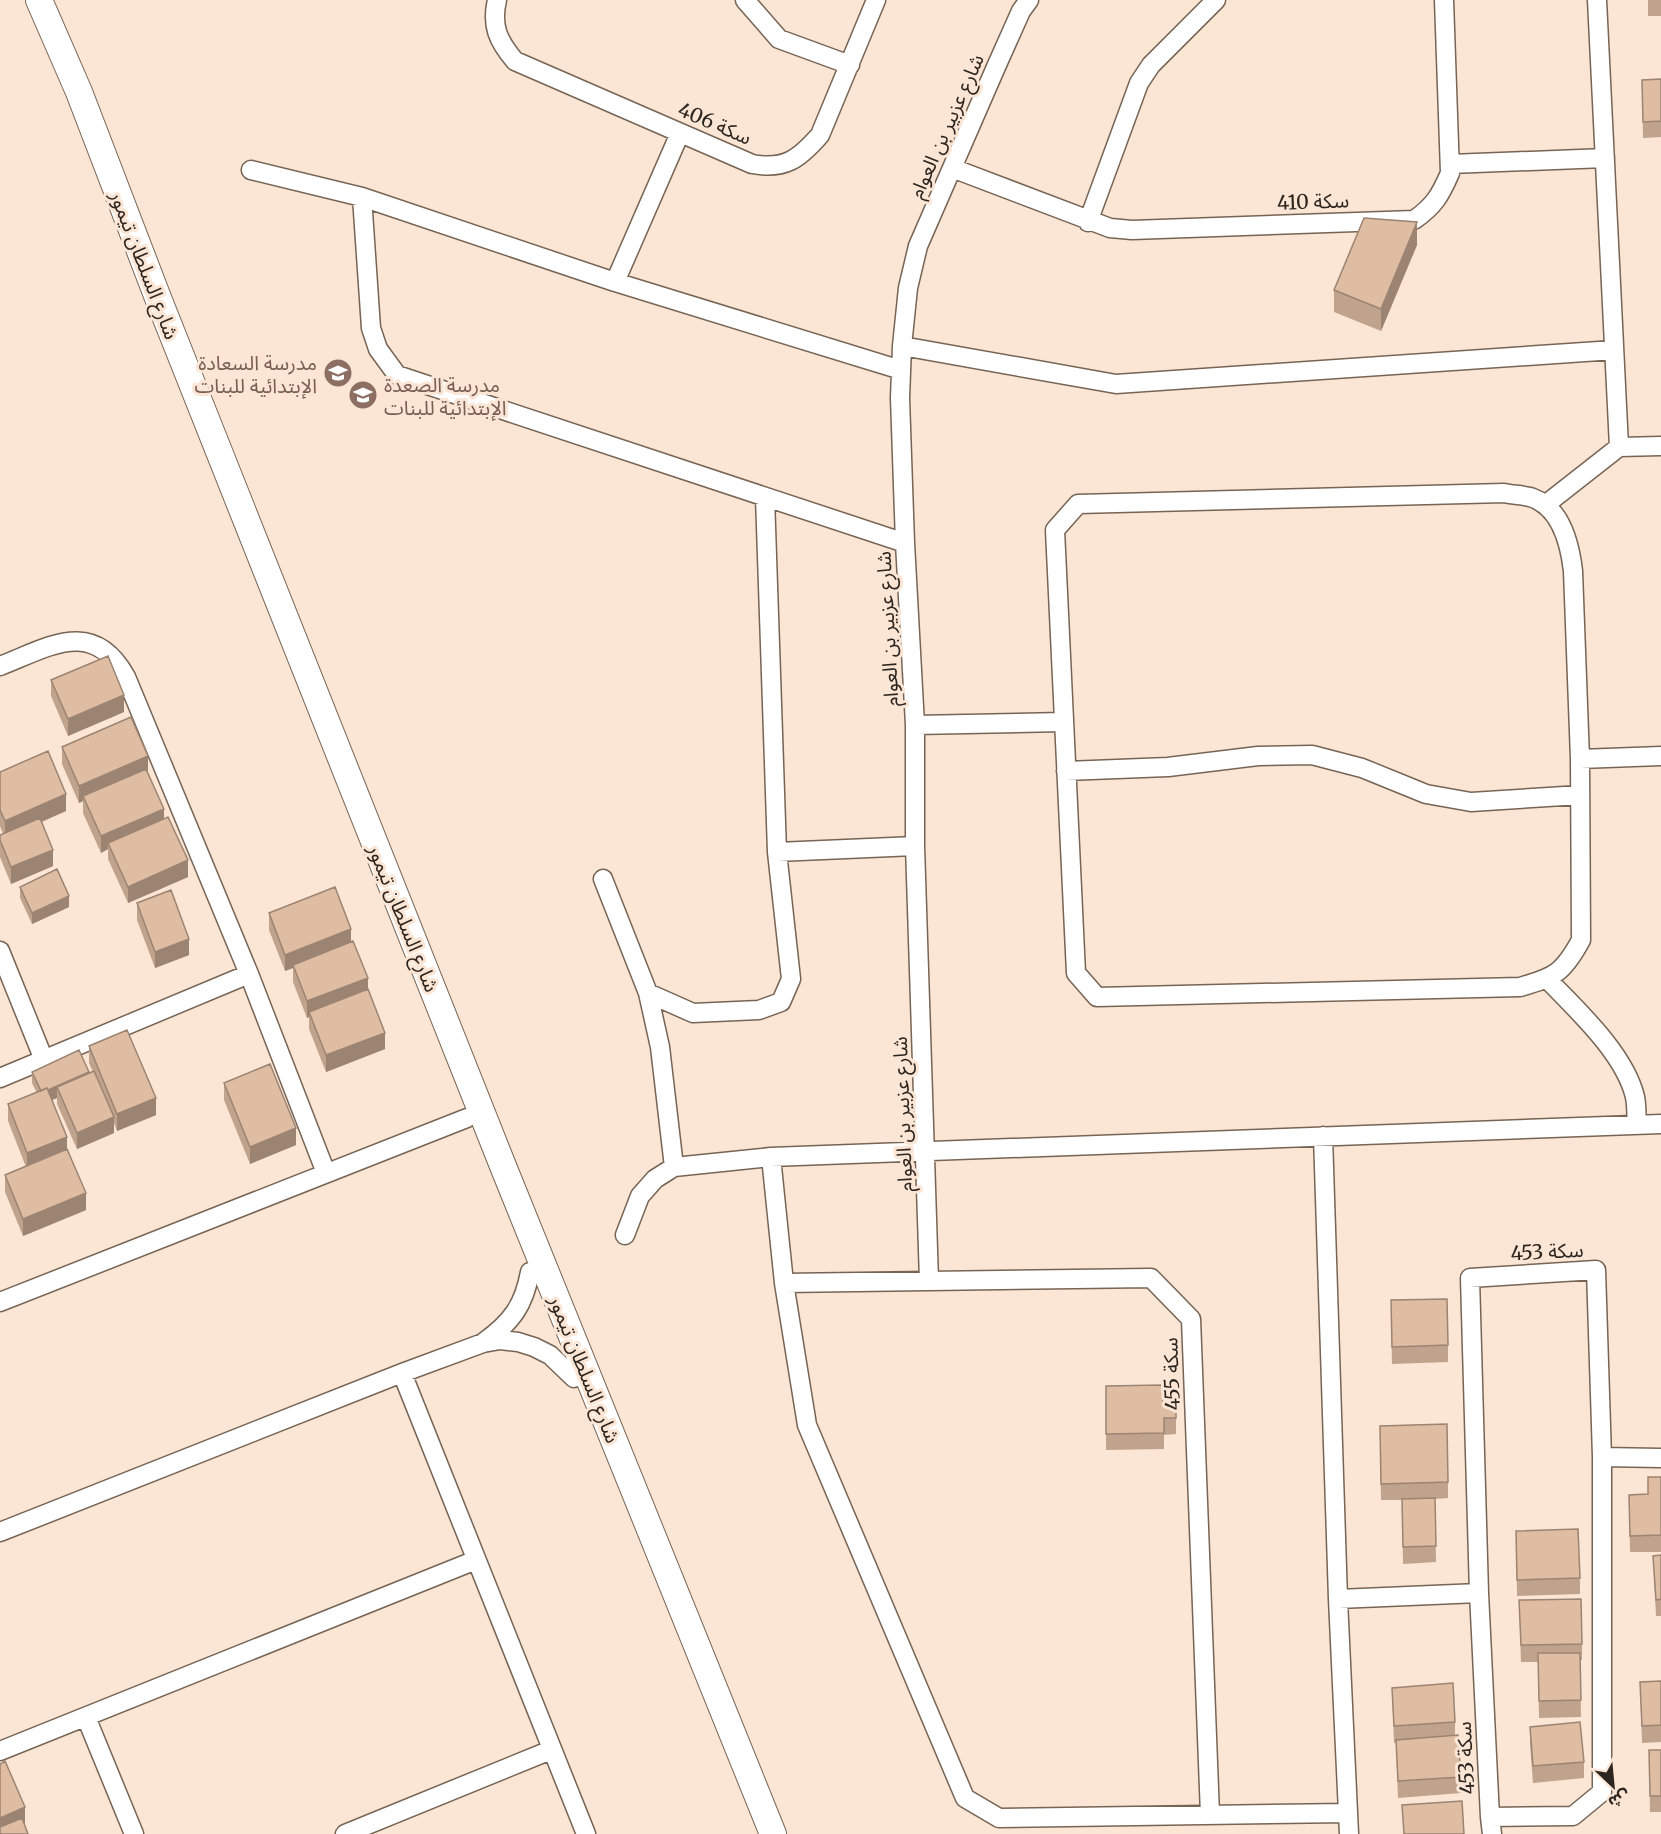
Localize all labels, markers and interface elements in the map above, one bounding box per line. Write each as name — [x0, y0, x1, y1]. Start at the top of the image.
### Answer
street label: شارع عزبير بن العوام — [903, 50, 992, 203]
street label: سكة 406 — [675, 96, 755, 150]
street label: شارع السلطان تيمور — [102, 186, 185, 344]
street label: سكة 410 — [1276, 187, 1350, 215]
place label: مدرسة السعادة الإبتدائية للبنات — [194, 350, 317, 399]
school or university icon: مدرسة السعادة الإبتدائية للبنات — [322, 357, 354, 389]
place label: مدرسة الصعدة الإبتدائية للبنات — [384, 372, 507, 421]
school or university icon: مدرسة الصعدة الإبتدائية للبنات — [347, 379, 379, 411]
street label: شارع عزبير بن العوام — [870, 550, 907, 707]
street label: شارع السلطان تيمور — [360, 840, 445, 997]
street label: شارع عزبير بن العوام — [887, 1036, 920, 1192]
street label: سكة 453 — [1510, 1237, 1584, 1265]
street label: شارع السلطان تيمور — [541, 1291, 626, 1448]
street label: سكة 455 — [1157, 1337, 1185, 1411]
street label: سكة 453 — [1451, 1721, 1479, 1795]
north arrow — [1583, 1756, 1643, 1816]
text: ش — [1605, 1786, 1634, 1813]

